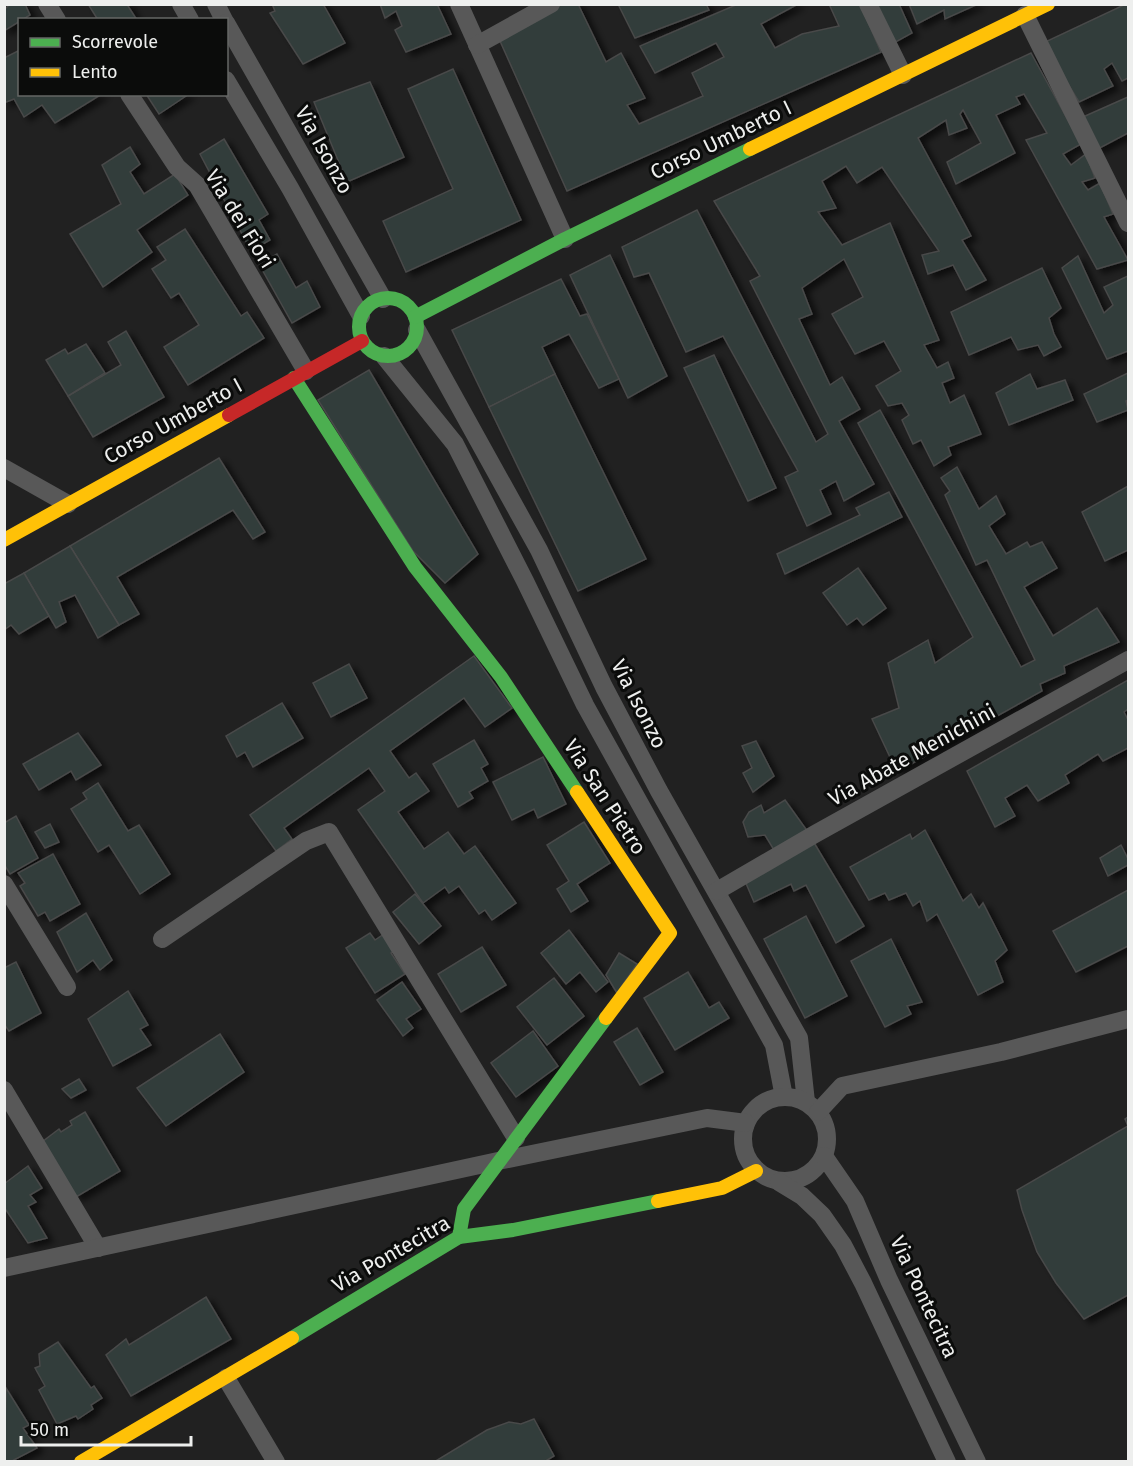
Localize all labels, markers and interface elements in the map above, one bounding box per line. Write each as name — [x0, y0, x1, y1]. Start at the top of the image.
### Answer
legend — [18, 18, 228, 96]
text: Scorrevole — [72, 31, 158, 53]
text: Lento — [72, 61, 118, 83]
street label: Corso Umberto I — [646, 95, 796, 185]
street label: Via Isonzo — [289, 102, 359, 198]
street label: Via dei Fiori — [199, 165, 281, 273]
street label: Corso Umberto I — [99, 372, 247, 470]
street label: Via Isonzo — [606, 655, 672, 753]
street label: Via Abate Menichini — [824, 698, 1000, 812]
street label: Via San Pietro — [558, 734, 652, 860]
street label: Via Pontecitra — [327, 1210, 455, 1298]
street label: Via Pontecitra — [884, 1232, 964, 1362]
scale bar — [21, 1409, 190, 1447]
text: 50 m — [30, 1419, 69, 1441]

